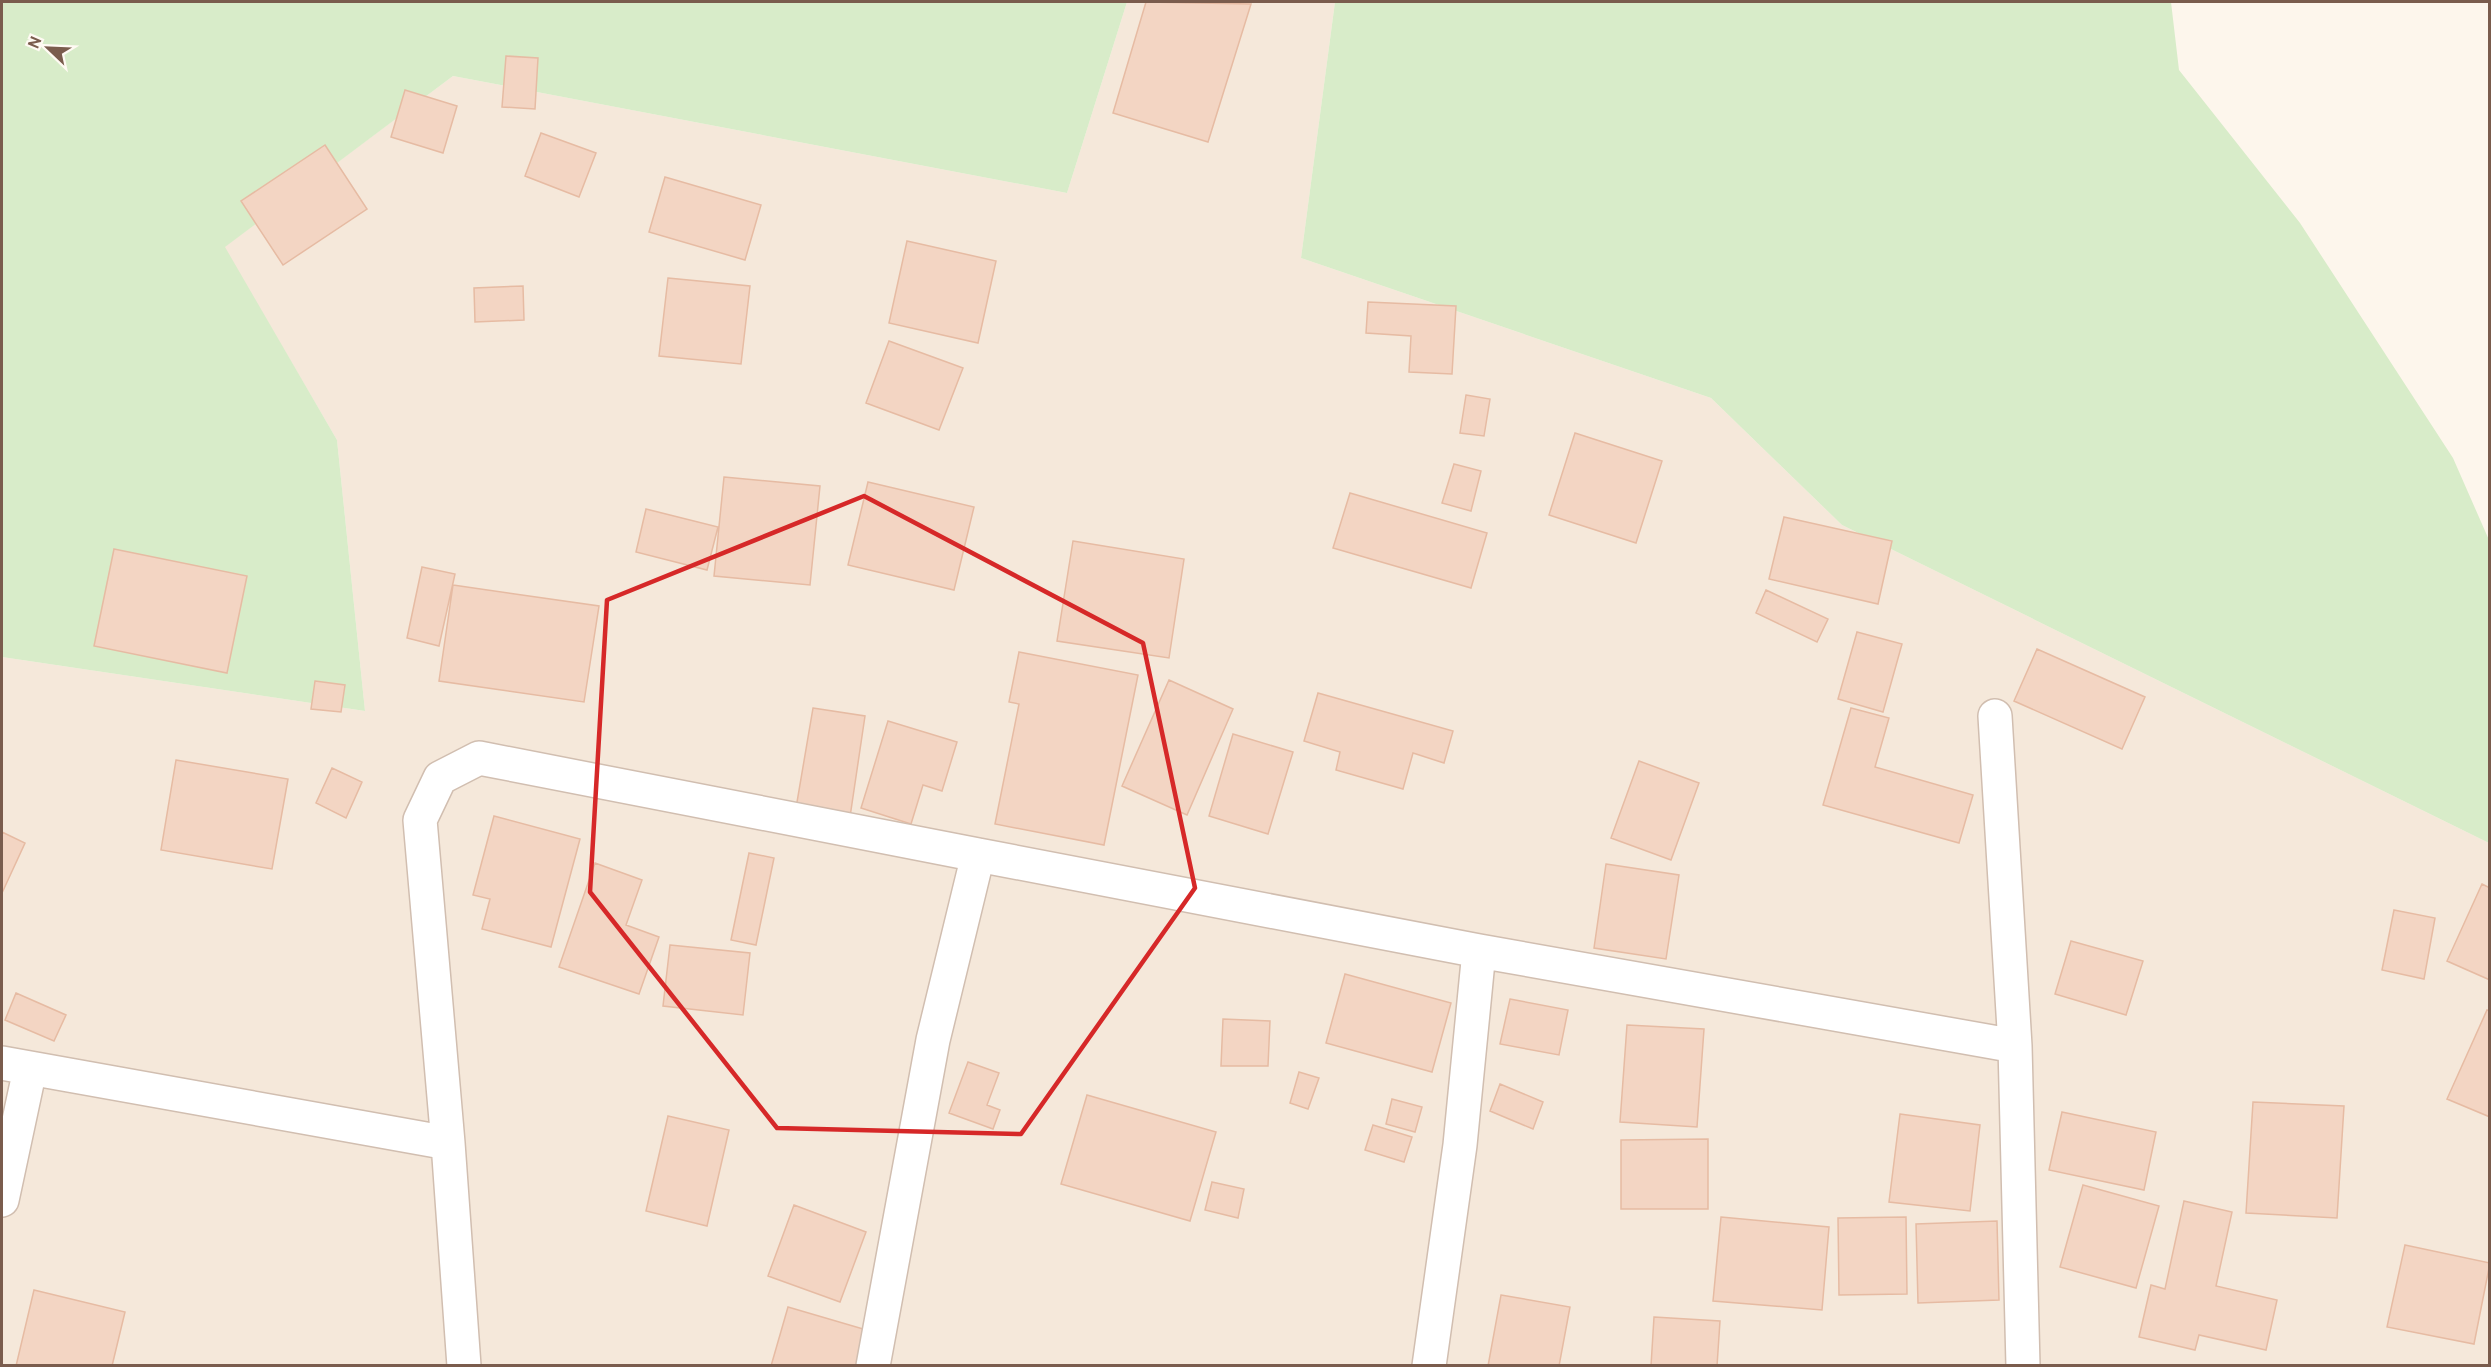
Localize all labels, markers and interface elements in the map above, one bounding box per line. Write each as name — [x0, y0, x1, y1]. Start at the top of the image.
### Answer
north arrow — [18, 18, 78, 78]
text: N — [25, 34, 47, 52]

